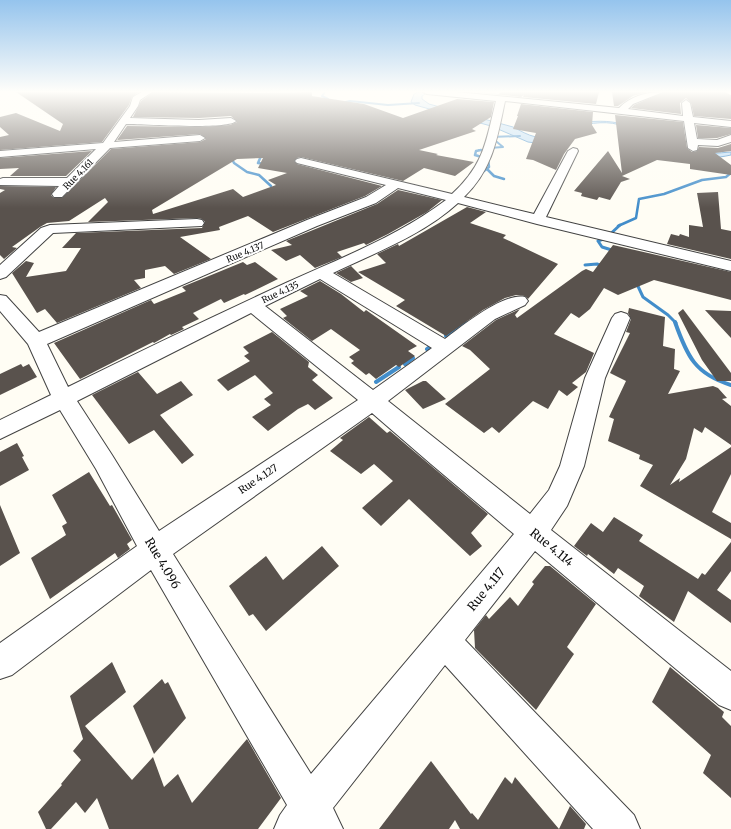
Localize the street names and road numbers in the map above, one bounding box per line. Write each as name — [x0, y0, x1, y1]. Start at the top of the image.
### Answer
street label: Rue 4.161 — [61, 156, 95, 192]
street label: Rue 4.137 — [225, 239, 265, 265]
street label: Rue 4.135 — [260, 279, 300, 305]
street label: Rue 4.127 — [236, 461, 280, 497]
street label: Rue 4.114 — [527, 525, 577, 570]
street label: Rue 4.096 — [142, 535, 184, 591]
street label: Rue 4.117 — [464, 564, 508, 614]

